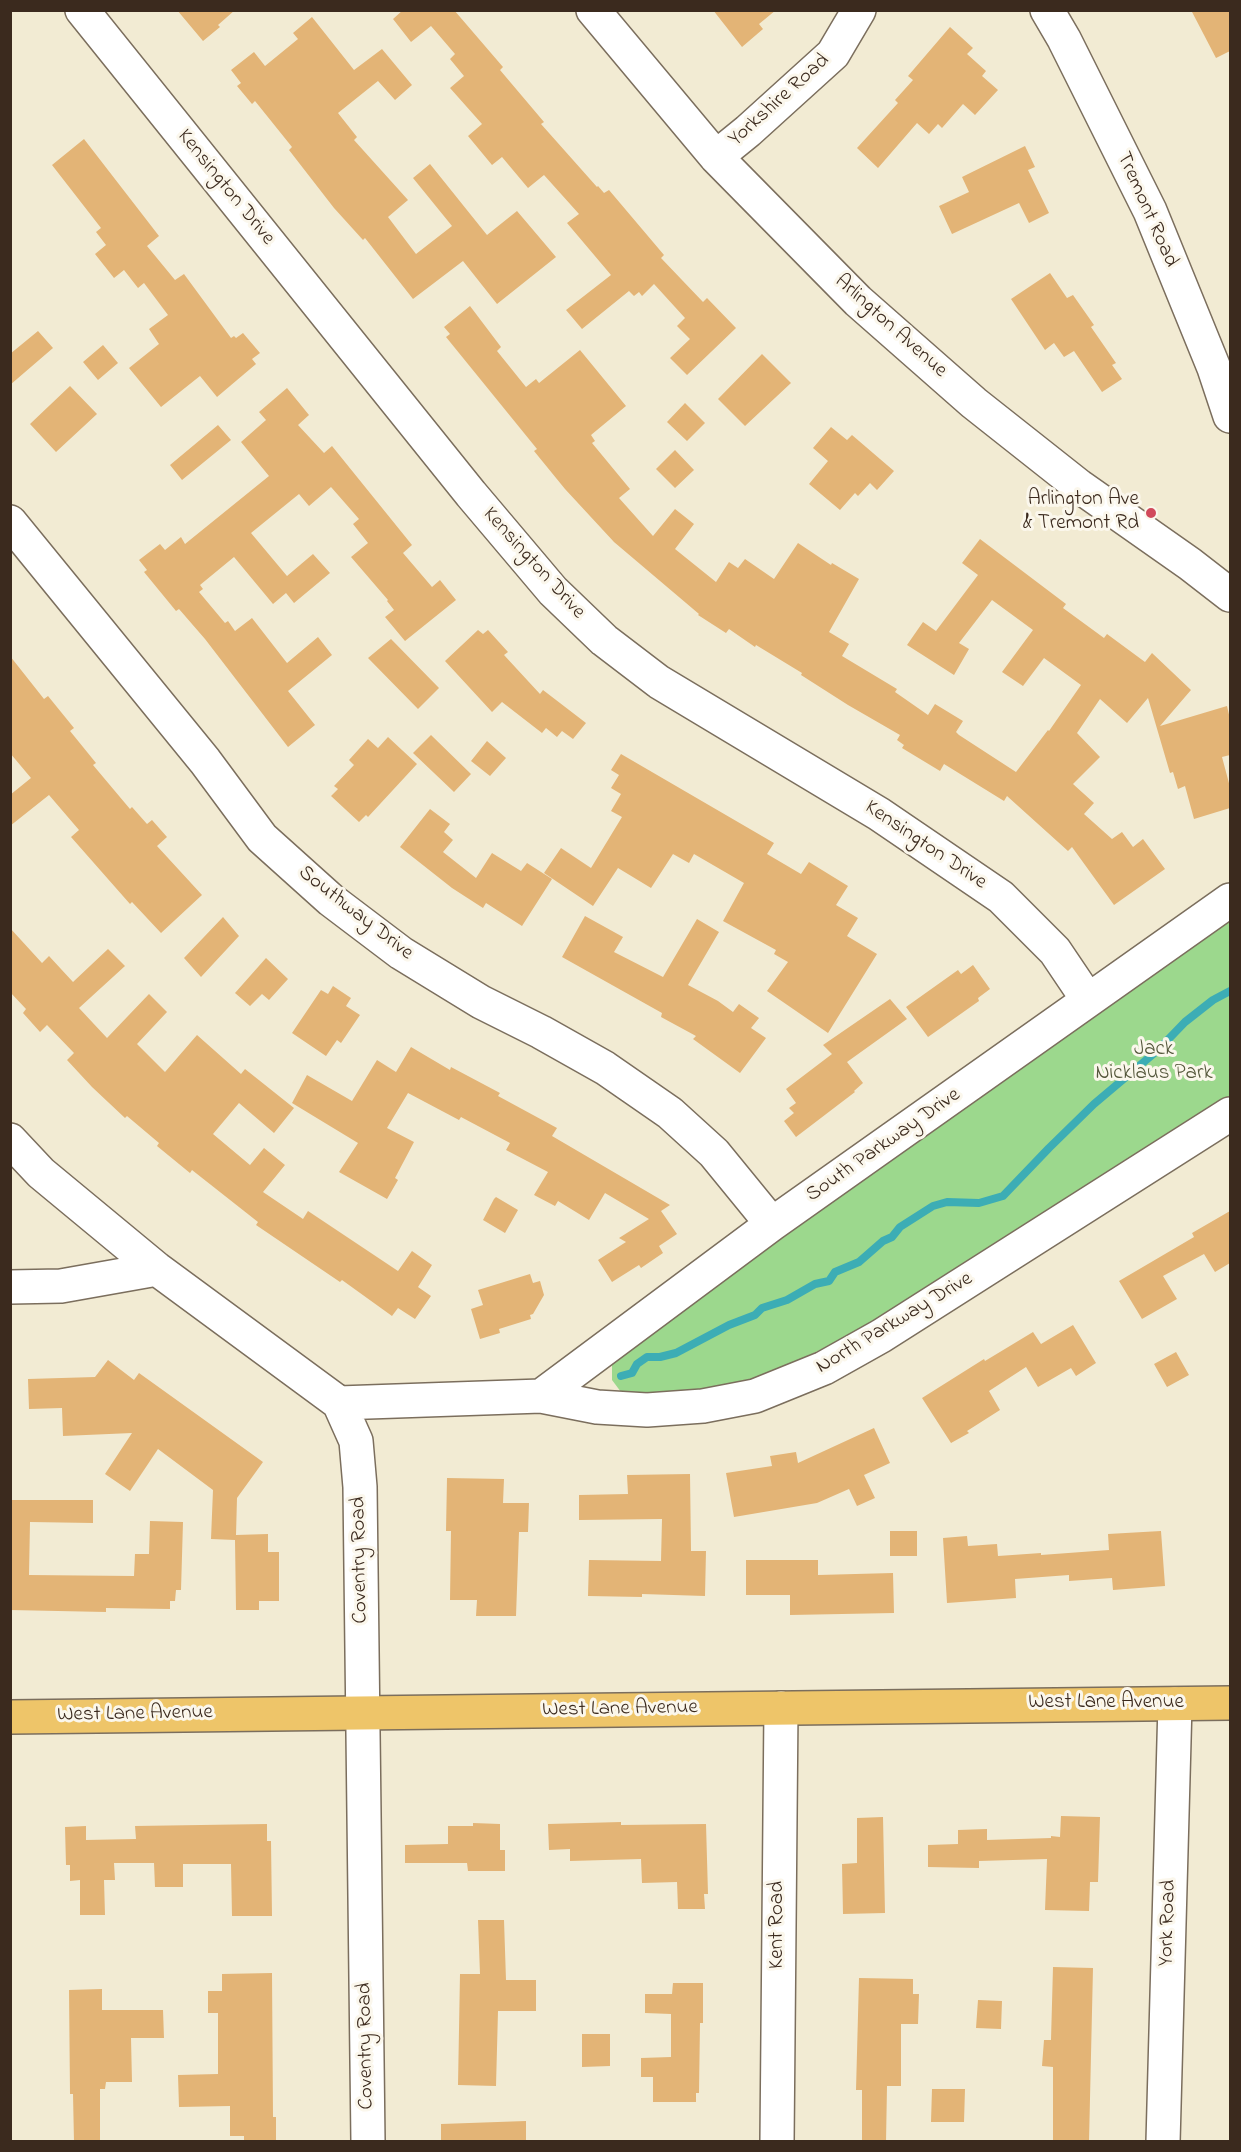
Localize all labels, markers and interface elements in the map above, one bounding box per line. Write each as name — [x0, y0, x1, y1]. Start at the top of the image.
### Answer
street label: Yorkshire Road — [724, 49, 836, 153]
street label: Kensington Drive — [171, 125, 279, 251]
street label: Tremont Road — [1109, 148, 1183, 272]
street label: Arlington Avenue — [828, 270, 952, 384]
place label: Arlington Ave & Tremont Rd — [1023, 488, 1139, 538]
street label: Kensington Drive — [476, 503, 590, 625]
marker: Arlington Ave & Tremont Rd — [1144, 506, 1158, 520]
street label: Kensington Drive — [859, 796, 991, 896]
street label: Southway Drive — [292, 861, 418, 967]
park label: Jack Nicklaus Park — [1095, 1038, 1213, 1088]
street label: South Parkway Drive — [802, 1083, 966, 1209]
street label: North Parkway Drive — [812, 1267, 978, 1381]
street label: Coventry Road — [347, 1496, 375, 1624]
street label: West Lane Avenue — [1028, 1691, 1184, 1717]
street label: West Lane Avenue — [542, 1696, 698, 1724]
street label: West Lane Avenue — [57, 1701, 213, 1729]
street label: York Road — [1155, 1879, 1183, 1967]
street label: Kent Road — [766, 1881, 792, 1969]
street label: Coventry Road — [353, 1982, 381, 2110]

